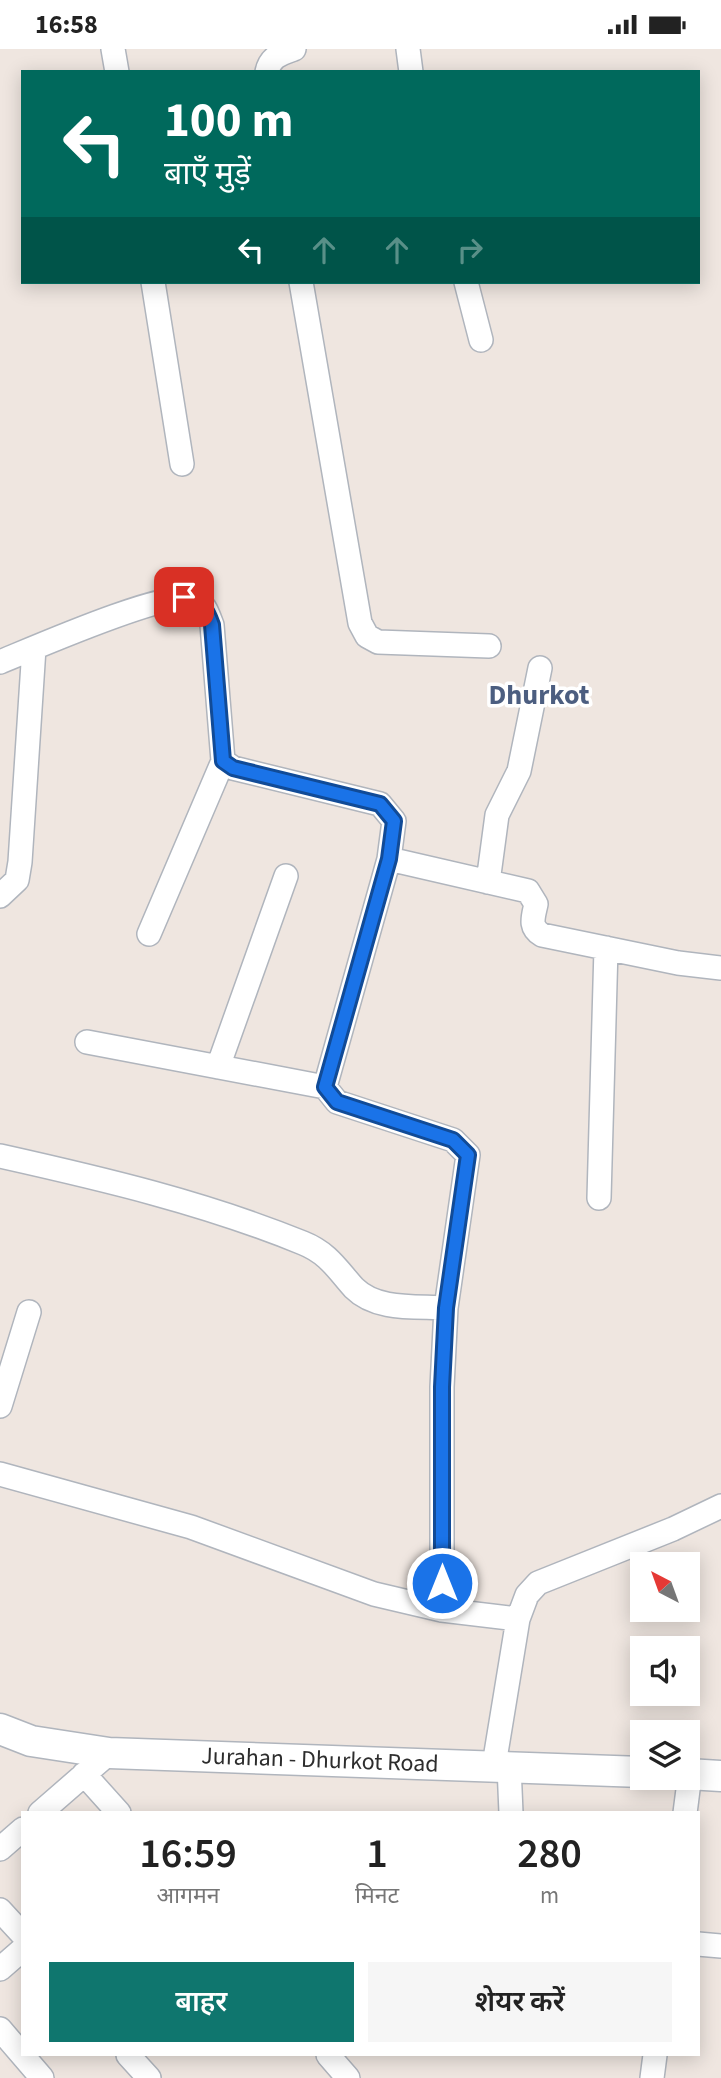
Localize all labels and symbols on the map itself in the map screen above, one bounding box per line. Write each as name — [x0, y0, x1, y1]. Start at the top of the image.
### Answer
pin — [154, 567, 214, 627]
district label: Dhurkot — [489, 675, 590, 715]
position arrow — [405, 1546, 479, 1620]
north arrow — [630, 1552, 700, 1622]
street label: Jurahan - Dhurkot Road — [201, 1738, 439, 1782]

